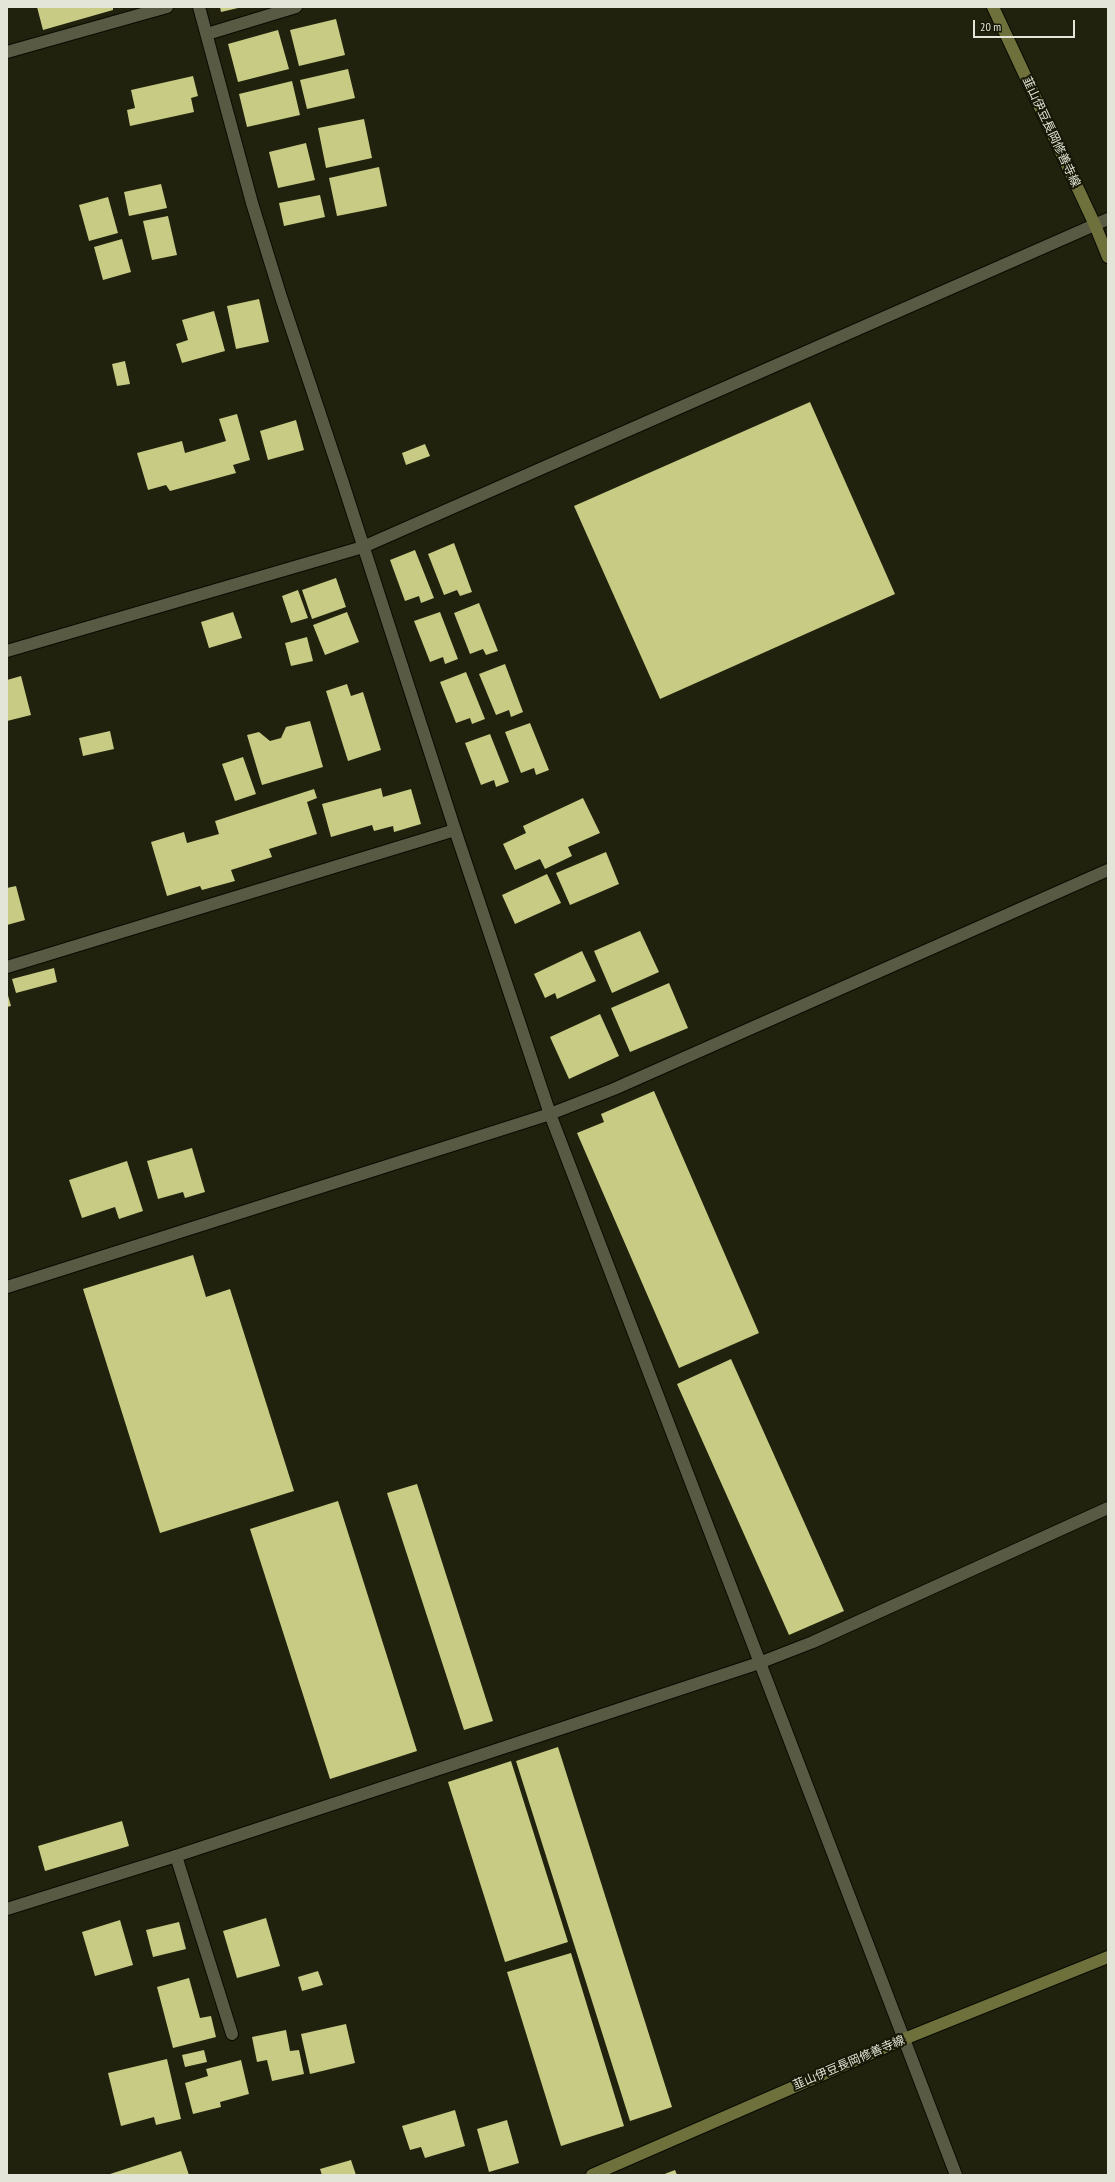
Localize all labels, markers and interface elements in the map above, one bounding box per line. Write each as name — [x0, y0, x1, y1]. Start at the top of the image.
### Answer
scale bar — [975, 12, 1077, 38]
text: 20 m — [980, 19, 1001, 34]
street label: 韮山伊豆長岡修善寺線 — [1019, 75, 1083, 189]
street label: 韮山伊豆長岡修善寺線 — [791, 2033, 907, 2093]

